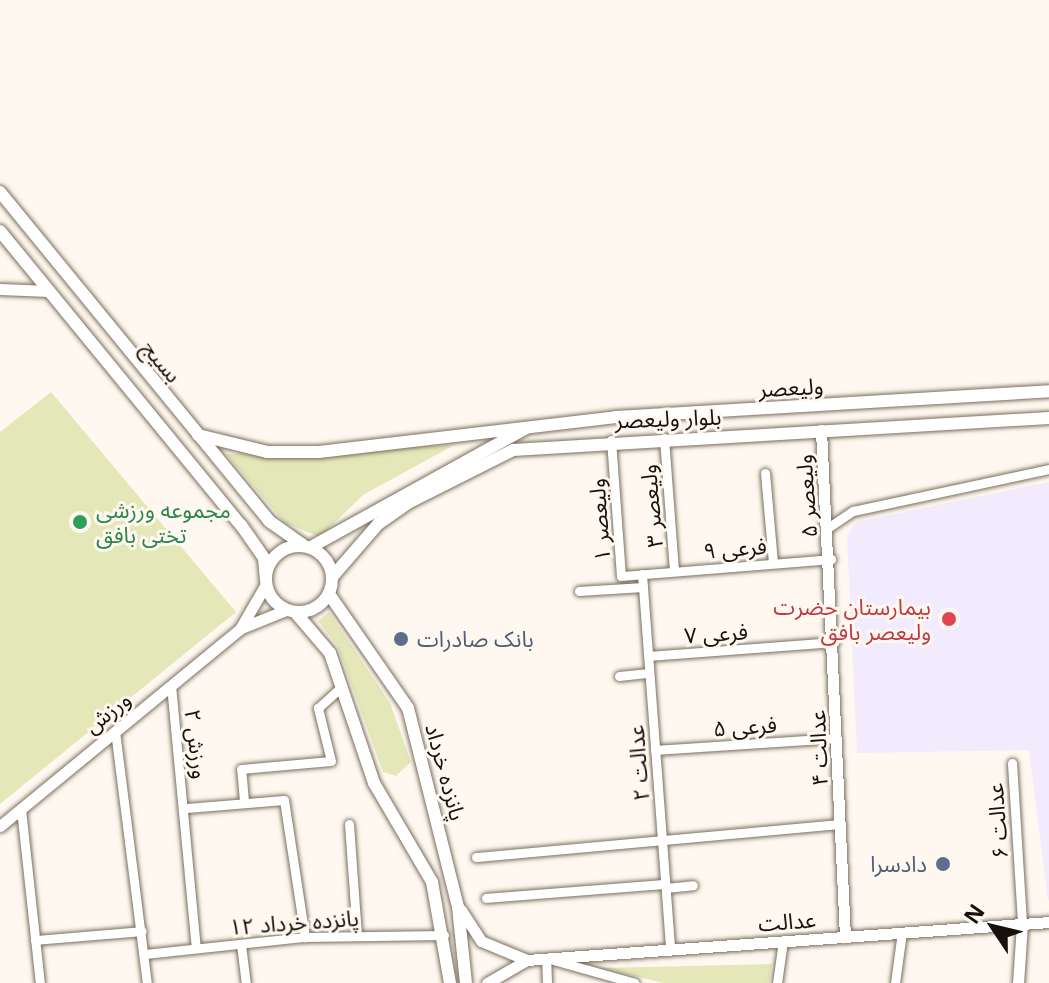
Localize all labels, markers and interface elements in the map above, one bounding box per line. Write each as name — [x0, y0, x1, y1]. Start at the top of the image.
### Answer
street label: بسیج — [137, 334, 187, 388]
street label: ولیعصر — [758, 372, 824, 402]
street label: بلوار ولیعصر — [614, 403, 722, 433]
street label: ولیعصر ۵ — [790, 454, 822, 538]
street label: ولیعصر ۳ — [634, 463, 668, 549]
street label: ولیعصر ۱ — [583, 478, 615, 562]
place label: مجموعه ورزشی تختی بافق — [96, 496, 231, 548]
marker: مجموعه ورزشی تختی بافق — [71, 513, 89, 531]
street label: فرعی ۹ — [702, 532, 768, 564]
place label: بیمارستان حضرت ولیعصر بافق — [773, 593, 931, 644]
marker: بیمارستان حضرت ولیعصر بافق — [938, 608, 960, 630]
street label: فرعی ۷ — [683, 618, 749, 648]
place label: بانک صادرات — [417, 626, 534, 652]
marker: بانک صادرات — [392, 630, 410, 648]
street label: ورزش — [79, 685, 135, 739]
street label: ورزش ۲ — [180, 708, 214, 780]
street label: عدالت ۴ — [803, 710, 833, 786]
street label: فرعی ۵ — [712, 711, 778, 741]
street label: پانزده خرداد — [420, 721, 472, 823]
street label: عدالت ۲ — [622, 724, 654, 802]
street label: عدالت ۶ — [981, 782, 1013, 860]
place label: دادسرا — [870, 851, 927, 877]
marker: دادسرا — [934, 855, 952, 873]
north arrow — [953, 887, 1033, 967]
text: N — [956, 897, 991, 929]
street label: پانزده خرداد ۱۲ — [228, 904, 360, 940]
street label: عدالت — [757, 906, 817, 936]

